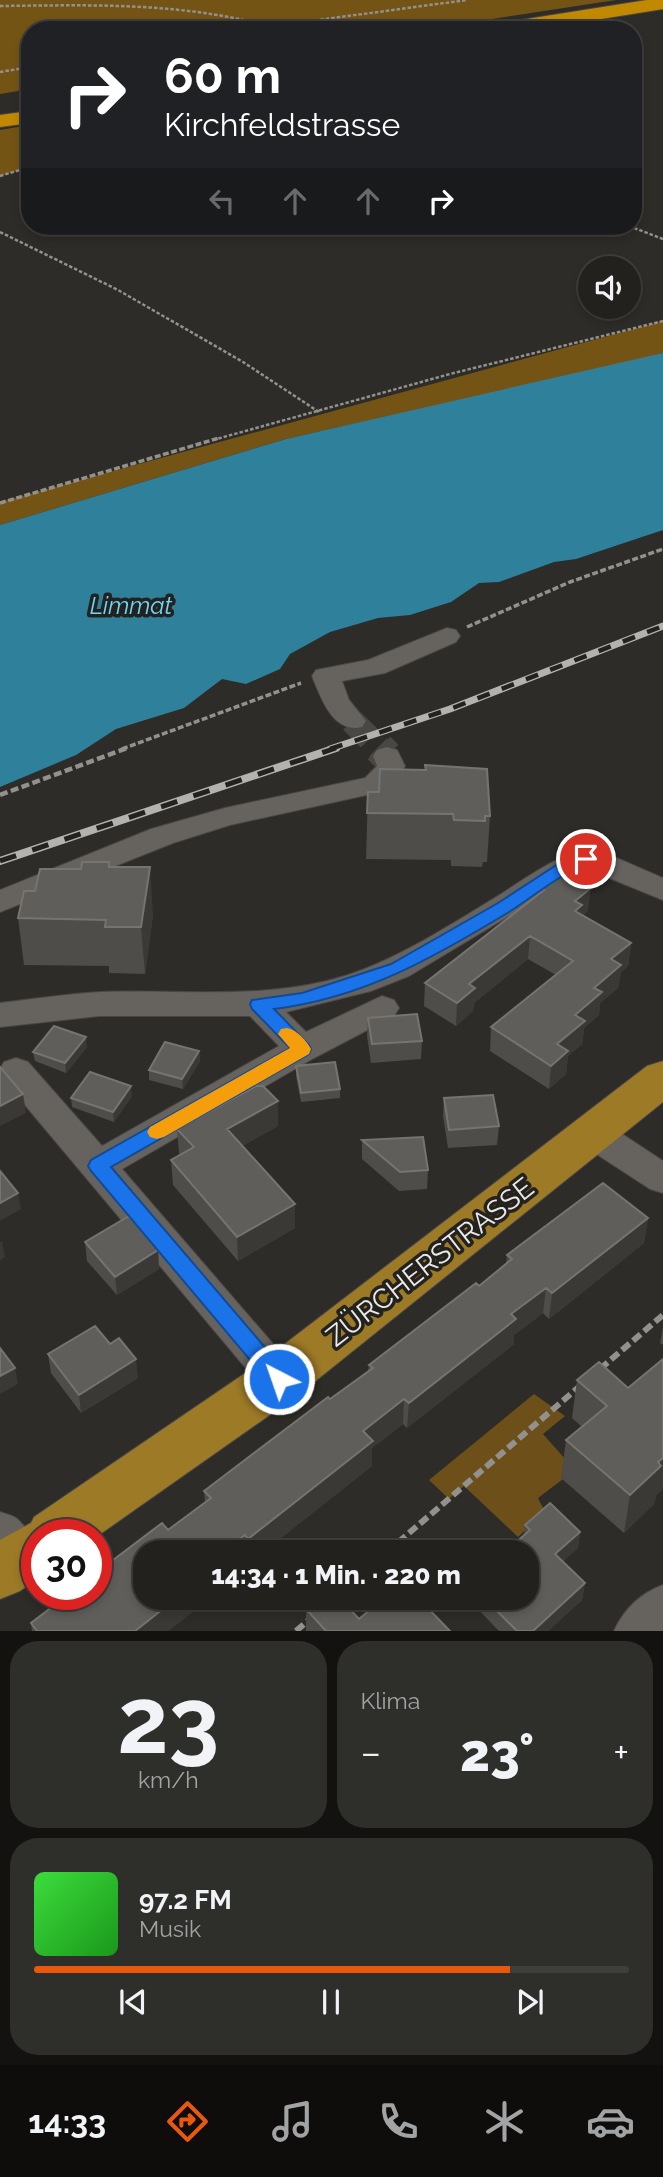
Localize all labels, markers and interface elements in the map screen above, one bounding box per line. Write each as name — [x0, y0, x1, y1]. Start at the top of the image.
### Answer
text: 60 m — [164, 47, 281, 104]
icon: right — [49, 49, 140, 140]
text: Kirchfeldstrasse — [164, 106, 400, 143]
icon: left — [203, 182, 241, 220]
icon: ahead — [276, 182, 314, 220]
icon: ahead — [349, 182, 387, 220]
icon: right — [422, 182, 460, 220]
map controls — [578, 256, 641, 319]
button: sound — [578, 256, 641, 319]
water label: Limmat — [90, 591, 173, 620]
pin — [556, 829, 616, 889]
icon: arrive — [567, 840, 605, 878]
street label: ZÜRCHERSTRASSE — [320, 1171, 540, 1353]
position arrow — [242, 1342, 316, 1416]
speed limit sign: 30 — [21, 1519, 112, 1610]
text: 14:34 · 1 Min. · 220 m — [211, 1560, 461, 1590]
text: 23 — [117, 1667, 219, 1774]
text: Klima — [361, 1687, 420, 1714]
text: 23° — [460, 1722, 534, 1783]
text: − — [361, 1730, 381, 1775]
text: + — [613, 1730, 629, 1775]
text: km/h — [138, 1766, 199, 1793]
text: 97.2 FM — [139, 1885, 232, 1915]
text: Musik — [139, 1915, 201, 1942]
icon: previous — [114, 1983, 152, 2021]
icon: pause — [312, 1983, 350, 2021]
icon: next — [511, 1983, 549, 2021]
icon: directions — [163, 2097, 212, 2146]
icon: music — [268, 2097, 317, 2146]
icon: phone — [374, 2097, 423, 2146]
icon: climate — [480, 2097, 529, 2146]
icon: car — [586, 2097, 635, 2146]
text: 14:33 — [28, 2103, 106, 2140]

